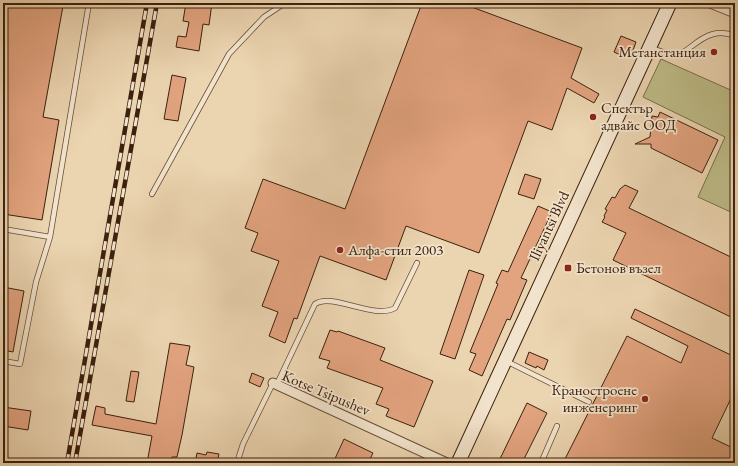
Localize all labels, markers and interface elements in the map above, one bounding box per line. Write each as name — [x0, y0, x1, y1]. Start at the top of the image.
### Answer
place label: Метанстанция — [619, 42, 706, 61]
marker: Метанстанция — [709, 47, 719, 57]
place label: Спектър адвайс ООД — [601, 98, 676, 134]
marker: Спектър адвайс ООД — [588, 112, 598, 122]
street label: Iliyantsi Blvd — [524, 187, 573, 264]
place label: Алфа-стил 2003 — [347, 240, 443, 259]
marker: Алфа-стил 2003 — [335, 245, 345, 255]
place label: Бетонов възел — [576, 258, 661, 277]
marker: Бетонов възел — [563, 263, 573, 273]
street label: Kotse Tsipushev — [279, 365, 373, 420]
place label: Краностроене инженеринг — [551, 380, 638, 416]
marker: Краностроене инженеринг — [640, 394, 650, 404]

